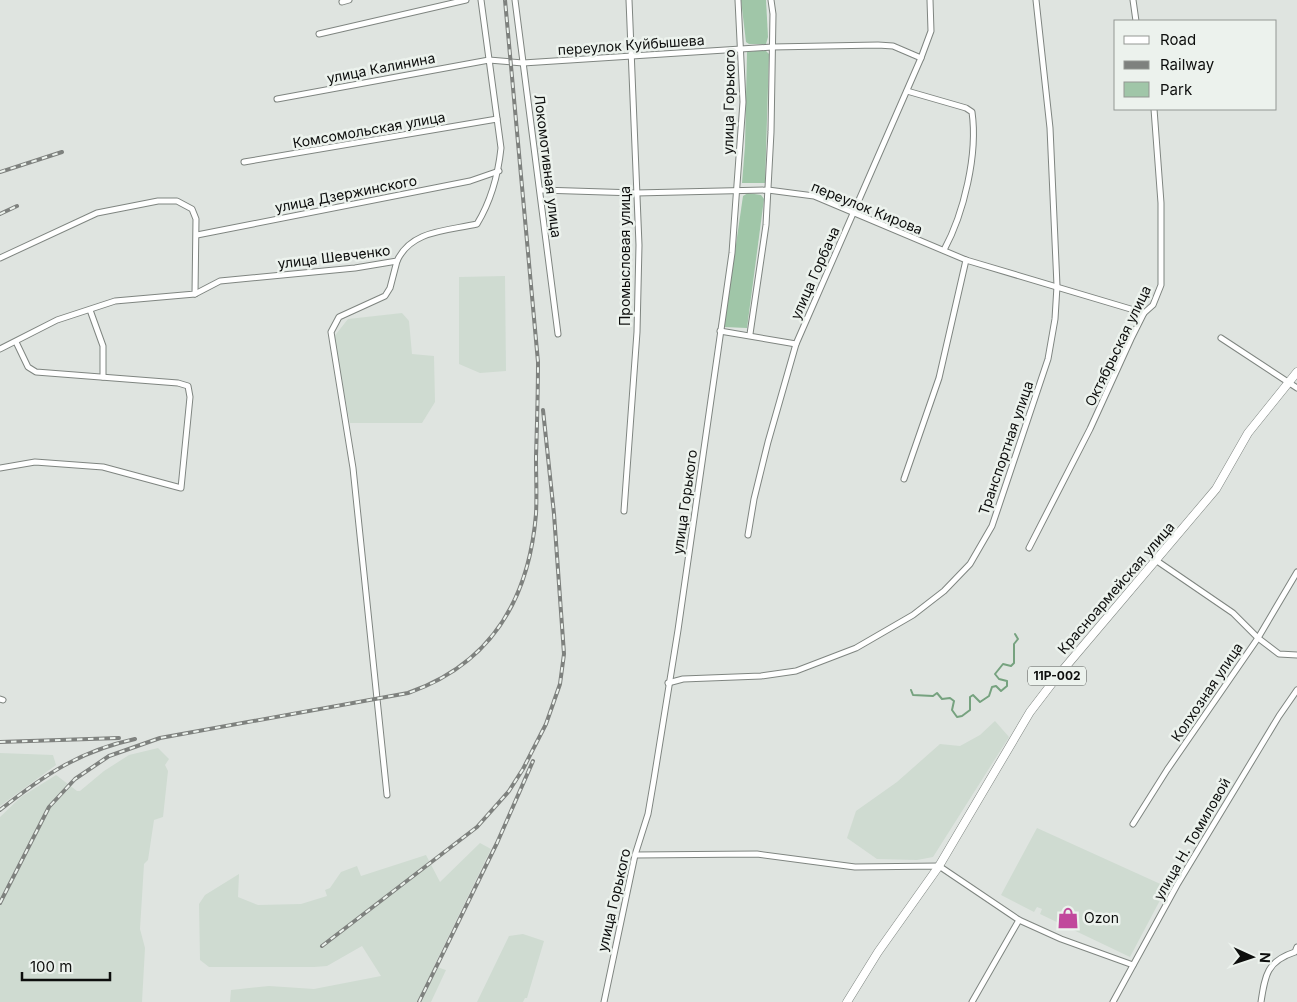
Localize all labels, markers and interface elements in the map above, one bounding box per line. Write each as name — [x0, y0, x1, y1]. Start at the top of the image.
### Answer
legend — [1114, 20, 1277, 110]
text: Road — [1160, 30, 1196, 49]
street label: переулок Куйбышева — [557, 31, 705, 58]
street label: улица Калинина — [325, 49, 437, 86]
street label: улица Горького — [719, 49, 738, 155]
text: Railway — [1160, 55, 1215, 74]
text: Park — [1160, 80, 1193, 99]
street label: Локомотивная улица — [531, 93, 566, 239]
street label: Комсомольская улица — [291, 108, 446, 151]
street label: улица Дзержинского — [273, 171, 418, 216]
street label: переулок Кирова — [809, 177, 925, 238]
street label: Промысловая улица — [616, 186, 633, 326]
street label: улица Горбача — [786, 224, 843, 322]
street label: улица Шевченко — [277, 241, 391, 272]
street label: Октябрьская улица — [1081, 283, 1154, 409]
street label: Транспортная улица — [975, 379, 1036, 517]
street label: улица Горького — [669, 449, 700, 555]
street label: Красноармейская улица — [1054, 518, 1178, 657]
street label: Колхозная улица — [1167, 639, 1246, 744]
road number: 11Р-002 — [1028, 666, 1086, 686]
street label: улица Н. Томиловой — [1150, 775, 1234, 903]
street label: улица Горького — [593, 847, 634, 953]
shop icon: Ozon — [1055, 905, 1081, 931]
place label: Ozon — [1084, 909, 1119, 926]
north arrow — [1227, 932, 1277, 982]
scale bar — [22, 950, 110, 982]
text: N — [1257, 952, 1274, 963]
text: 100 m — [30, 957, 72, 976]

